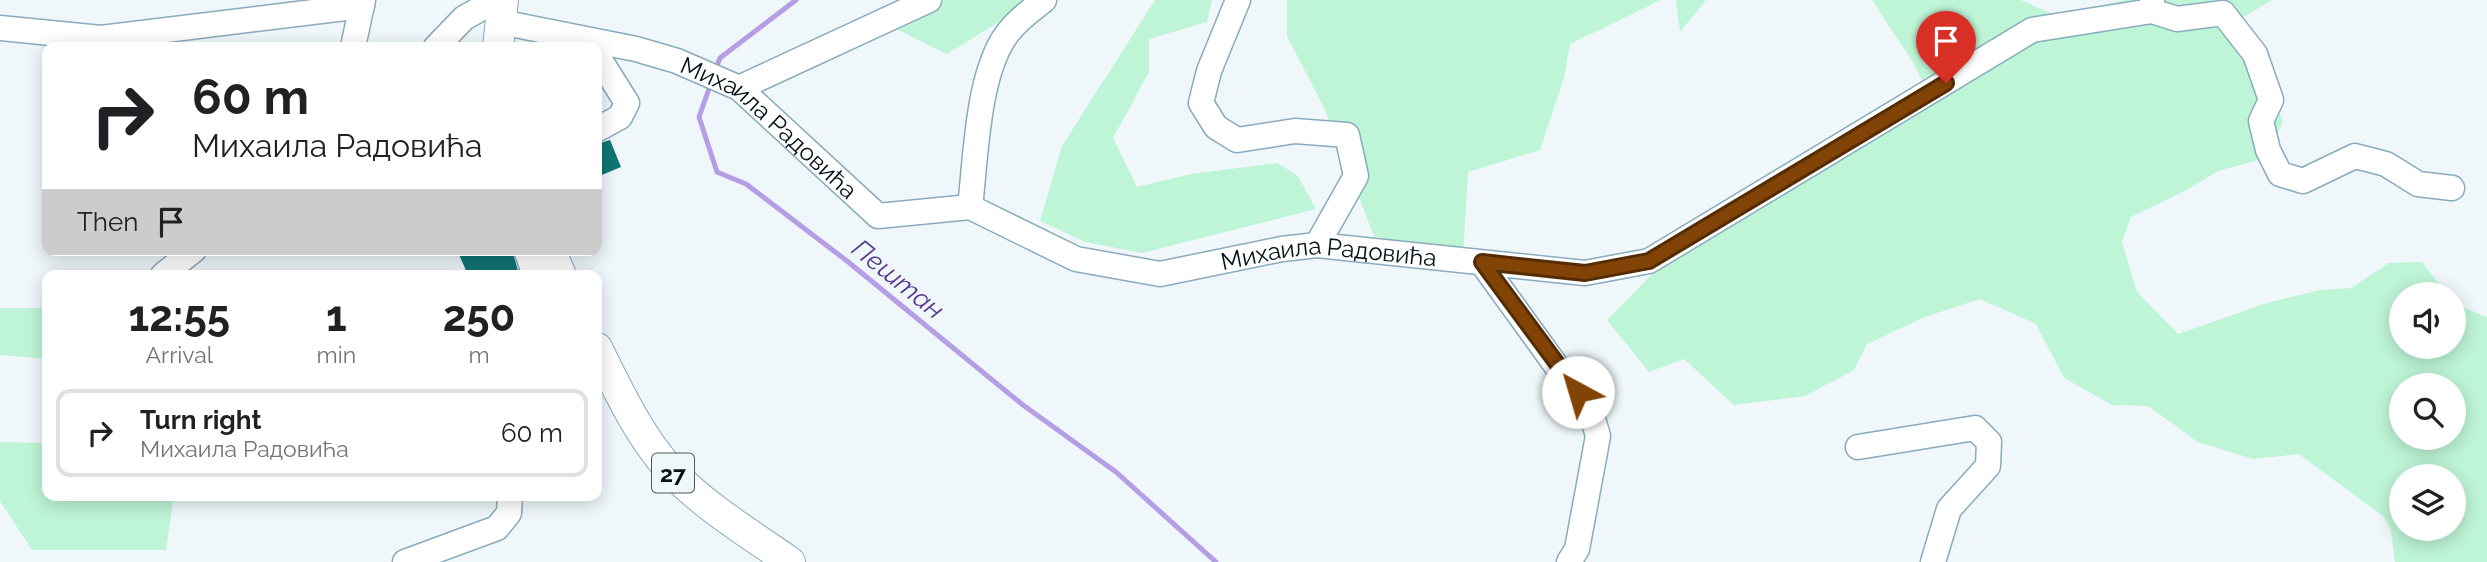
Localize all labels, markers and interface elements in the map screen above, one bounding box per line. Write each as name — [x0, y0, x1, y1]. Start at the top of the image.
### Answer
pin — [1916, 11, 1976, 83]
icon: arrive — [1927, 22, 1965, 60]
street label: Михаила Радовића — [676, 50, 864, 204]
text: 60 m — [192, 68, 309, 125]
icon: right — [77, 70, 168, 161]
text: Михаила Радовића — [192, 127, 482, 164]
icon: arrive — [152, 203, 190, 241]
text: Then — [77, 207, 138, 237]
street label: Михаила Радовића — [1218, 230, 1438, 276]
water label: Пештан — [846, 233, 950, 325]
map controls — [2389, 282, 2466, 541]
button: sound — [2389, 282, 2466, 359]
text: 12:55 — [129, 292, 230, 341]
text: 1 — [326, 292, 347, 341]
text: 250 — [443, 292, 515, 341]
text: Arrival — [146, 341, 213, 368]
text: min — [317, 341, 356, 368]
text: m — [468, 341, 490, 368]
position arrow — [1541, 355, 1615, 429]
button: search — [2389, 373, 2466, 450]
text: Turn right — [140, 405, 261, 435]
icon: right — [81, 414, 119, 452]
text: 60 m — [501, 418, 563, 448]
text: Михаила Радовића — [140, 435, 349, 462]
road number: 27 — [652, 453, 694, 492]
button: layers — [2389, 464, 2466, 541]

